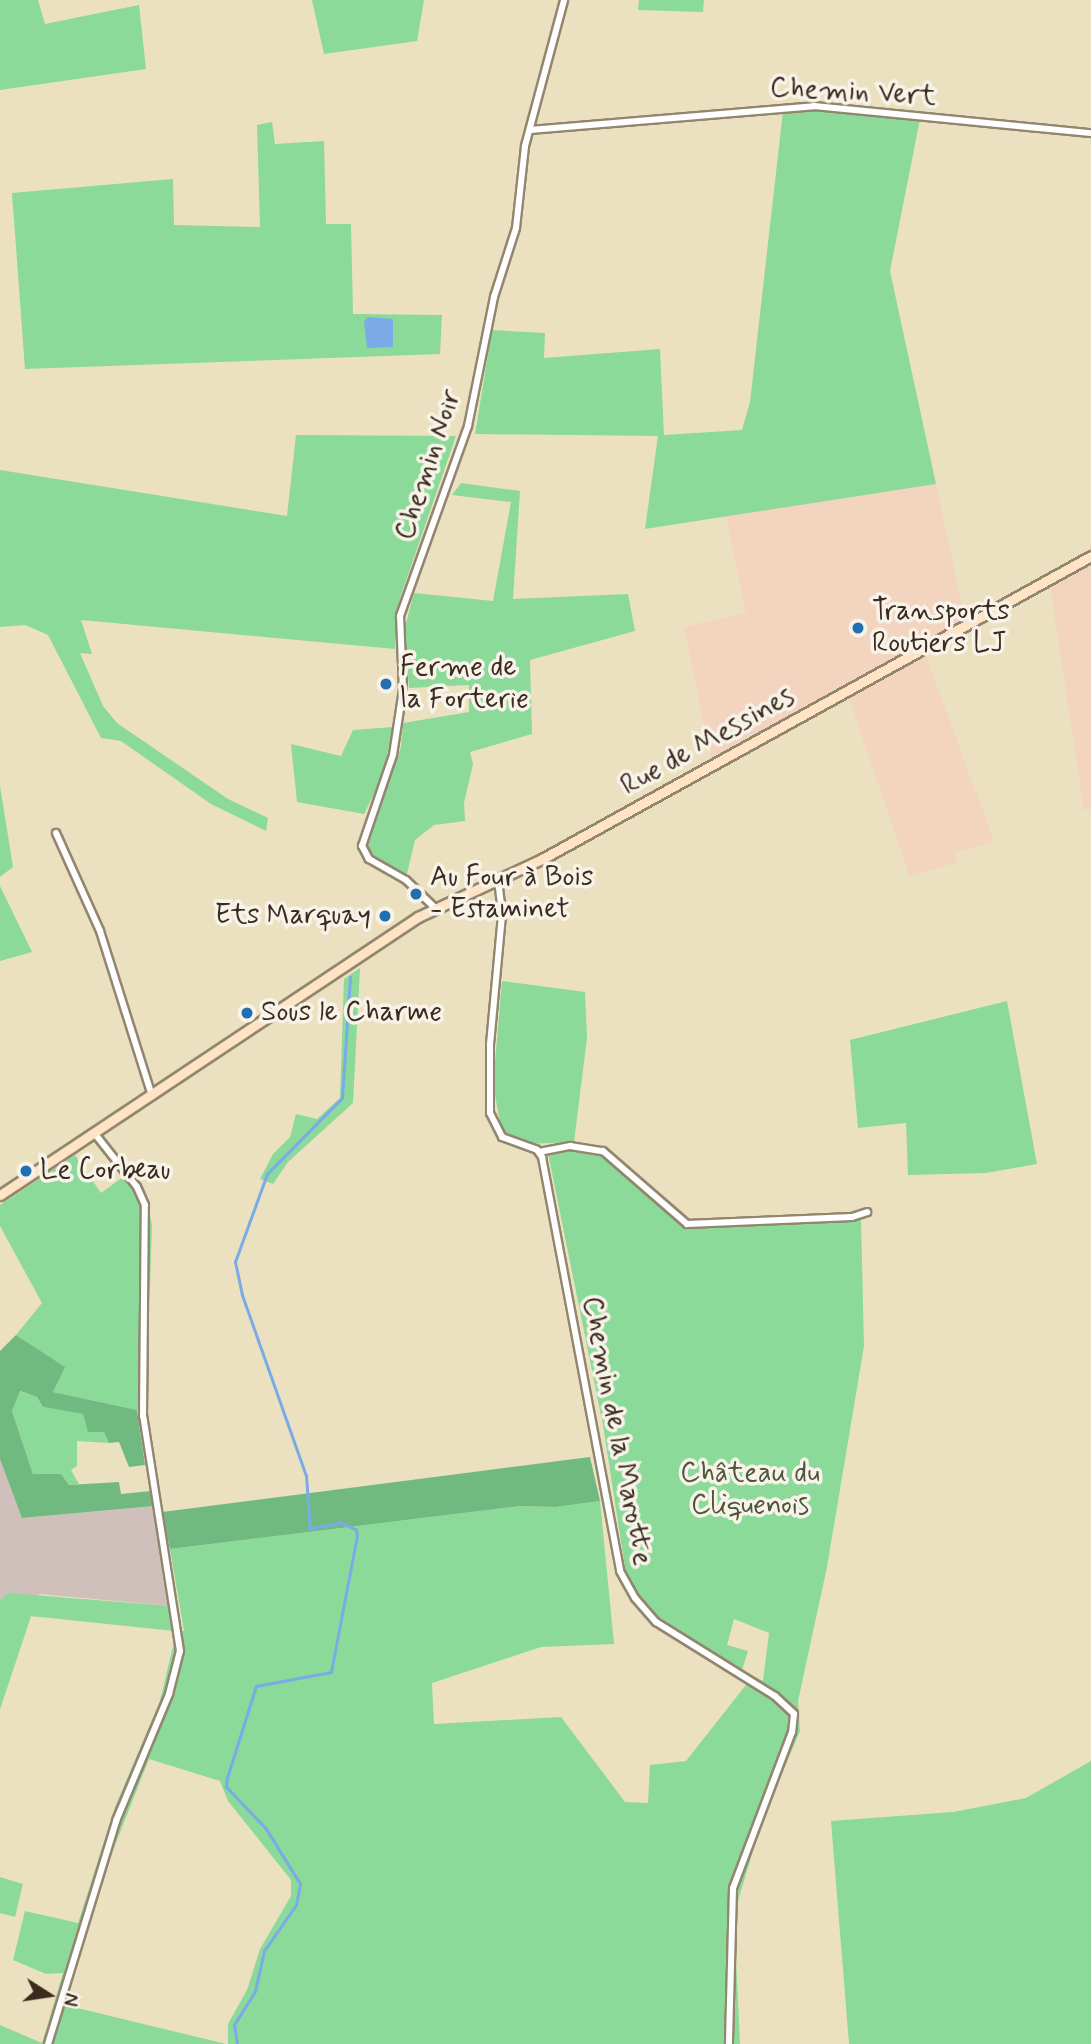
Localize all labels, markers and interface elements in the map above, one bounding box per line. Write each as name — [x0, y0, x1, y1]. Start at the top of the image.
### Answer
street label: Chemin Vert — [771, 72, 935, 114]
street label: Chemin Noir — [389, 386, 469, 544]
place label: Transports Routiers LJ — [872, 595, 1010, 661]
marker: Transports Routiers LJ — [850, 620, 866, 636]
place label: Ferme de la Forterie — [400, 651, 524, 717]
marker: Ferme de la Forterie — [378, 676, 394, 692]
street label: Rue de Messines — [616, 681, 800, 803]
place label: Au Four à Bois - Estaminet — [430, 861, 592, 927]
marker: Au Four à Bois - Estaminet — [408, 886, 424, 902]
place label: Ets Marquay — [213, 899, 371, 933]
marker: Ets Marquay — [377, 908, 393, 924]
place label: Sous le Charme — [261, 996, 444, 1030]
marker: Sous le Charme — [239, 1005, 255, 1021]
place label: Le Corbeau — [40, 1154, 173, 1188]
marker: Le Corbeau — [18, 1163, 34, 1179]
street label: Chemin de la Marotte — [573, 1293, 659, 1569]
park label: Château du Cliquenois — [680, 1457, 820, 1523]
north arrow — [14, 1960, 84, 2030]
text: N — [56, 1991, 84, 2008]

